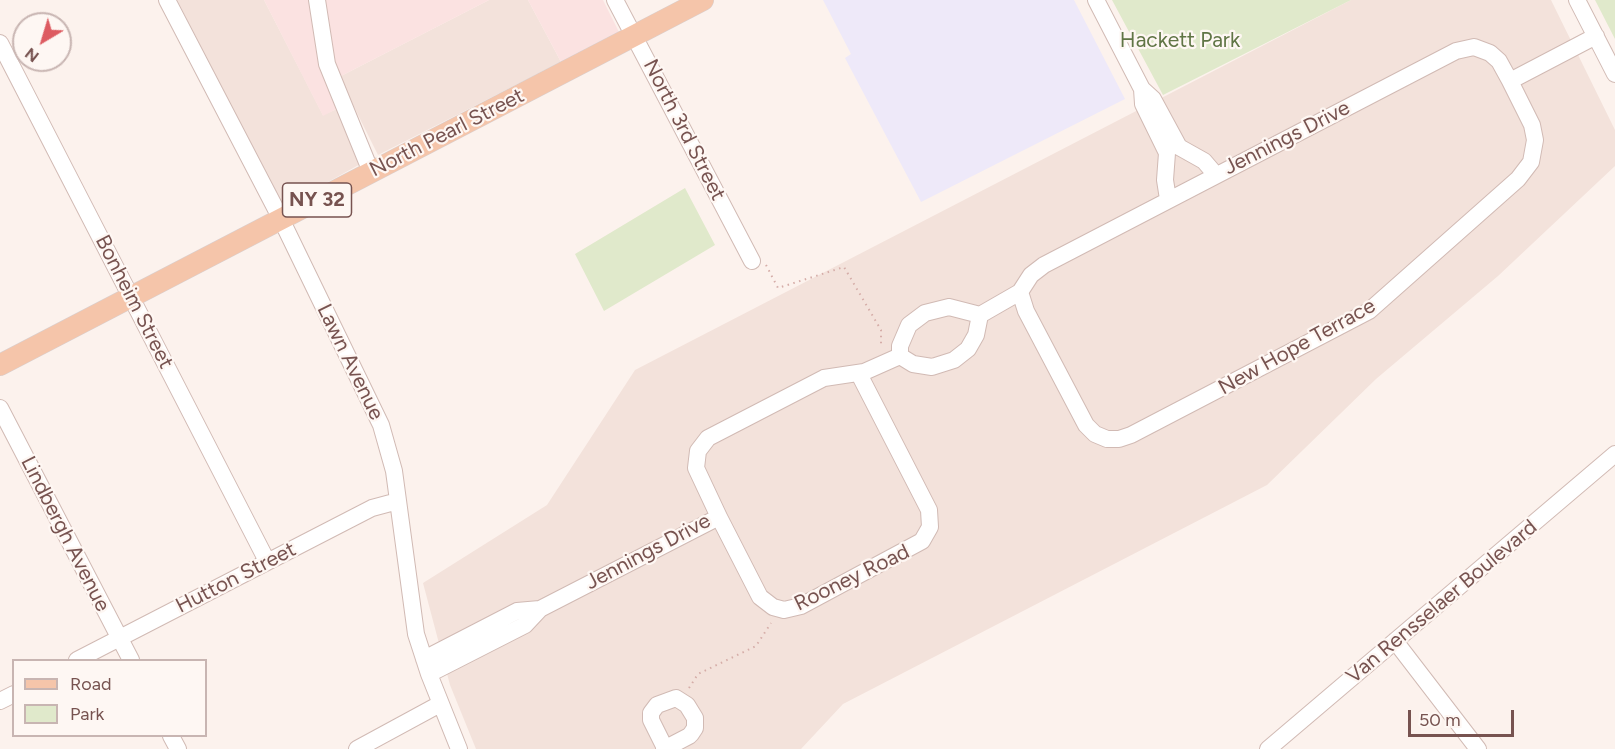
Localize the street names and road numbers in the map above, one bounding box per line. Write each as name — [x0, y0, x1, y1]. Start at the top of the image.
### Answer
street label: North 3rd Street — [638, 55, 730, 205]
street label: North Pearl Street — [365, 83, 529, 183]
street label: Jennings Drive — [1220, 95, 1354, 181]
road number: NY 32 — [282, 183, 352, 217]
street label: Bonheim Street — [89, 231, 179, 373]
street label: New Hope Terrace — [1214, 293, 1380, 401]
street label: Lawn Avenue — [311, 300, 389, 424]
street label: Lindbergh Avenue — [15, 452, 115, 616]
street label: Jennings Drive — [581, 508, 715, 596]
street label: Van Rensselaer Boulevard — [1342, 515, 1542, 689]
street label: Hutton Street — [172, 537, 300, 619]
street label: Rooney Road — [790, 539, 914, 617]

